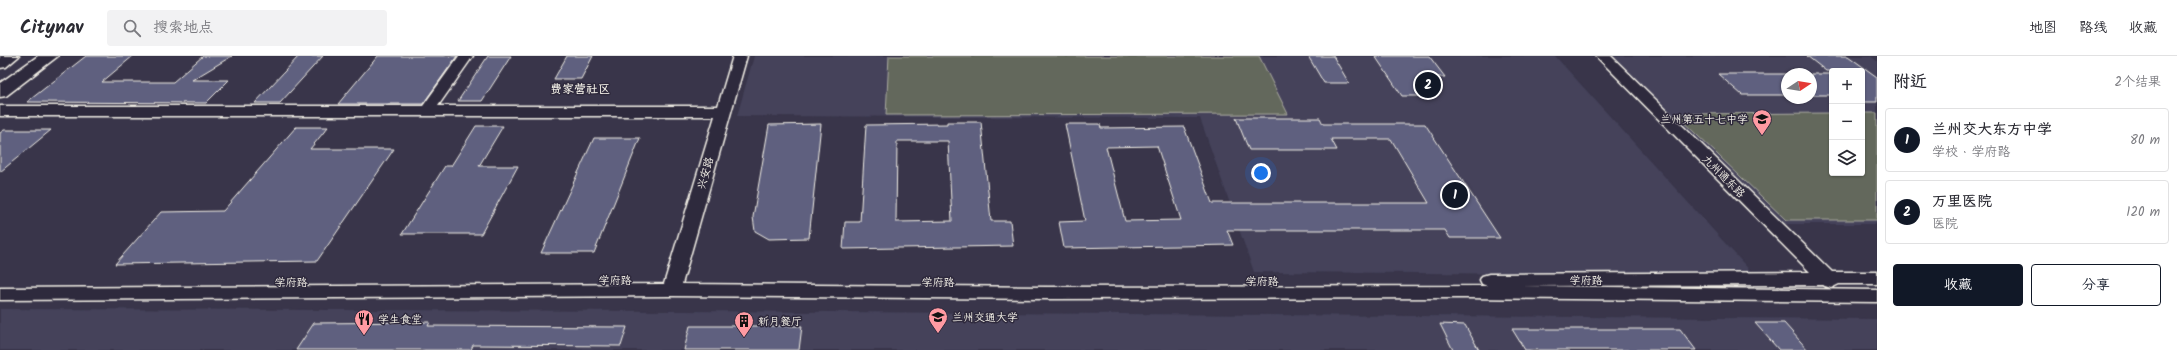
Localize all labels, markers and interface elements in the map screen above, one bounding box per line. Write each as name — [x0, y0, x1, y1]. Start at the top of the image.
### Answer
search box — [107, 10, 387, 46]
text: Citynav — [20, 13, 83, 43]
text: 搜索地点 — [153, 16, 213, 40]
icon: search — [121, 17, 143, 39]
text: 地图 — [2029, 17, 2057, 39]
text: 路线 — [2079, 17, 2107, 39]
text: 收藏 — [2129, 17, 2157, 39]
north arrow — [1781, 68, 1817, 104]
map controls — [1829, 68, 1865, 176]
button: + — [1829, 68, 1865, 104]
text: 附近 — [1893, 69, 1927, 96]
pin: 2 — [1415, 70, 1441, 100]
text: 2个结果 — [2114, 72, 2161, 93]
district label: 费家营社区 — [550, 80, 610, 99]
button: − — [1829, 104, 1865, 140]
school or university icon: 兰州第五十七中学 — [1751, 108, 1773, 136]
place label: 兰州第五十七中学 — [1660, 111, 1748, 129]
text: 兰州交大东方中学 — [1932, 118, 2052, 142]
text: 1 — [1905, 130, 1909, 151]
text: 80 m — [2130, 130, 2160, 151]
button: layers — [1829, 140, 1865, 176]
text: 学校 · 学府路 — [1932, 142, 2011, 163]
street label: 九州通东路 — [1697, 151, 1749, 203]
street label: 兴安路 — [693, 155, 719, 192]
your location — [1251, 163, 1271, 183]
pin: 1 — [1442, 180, 1468, 210]
text: 万里医院 — [1932, 190, 1992, 214]
text: 2 — [1903, 202, 1911, 223]
text: 120 m — [2126, 202, 2160, 223]
text: 医院 — [1932, 214, 1958, 235]
button: 收藏 — [1893, 264, 2023, 306]
button: 分享 — [2031, 264, 2161, 306]
street label: 学府路 — [599, 272, 632, 290]
street label: 学府路 — [1570, 272, 1603, 290]
street label: 学府路 — [1246, 273, 1279, 291]
street label: 学府路 — [275, 274, 308, 292]
street label: 学府路 — [922, 274, 955, 292]
school or university icon: 兰州交通大学 — [927, 306, 949, 334]
restaurant icon: 学生食堂 — [353, 308, 375, 336]
place label: 兰州交通大学 — [952, 309, 1018, 327]
building icon: 新月餐厅 — [733, 310, 755, 338]
place label: 学生食堂 — [378, 311, 422, 329]
place label: 新月餐厅 — [758, 313, 802, 331]

